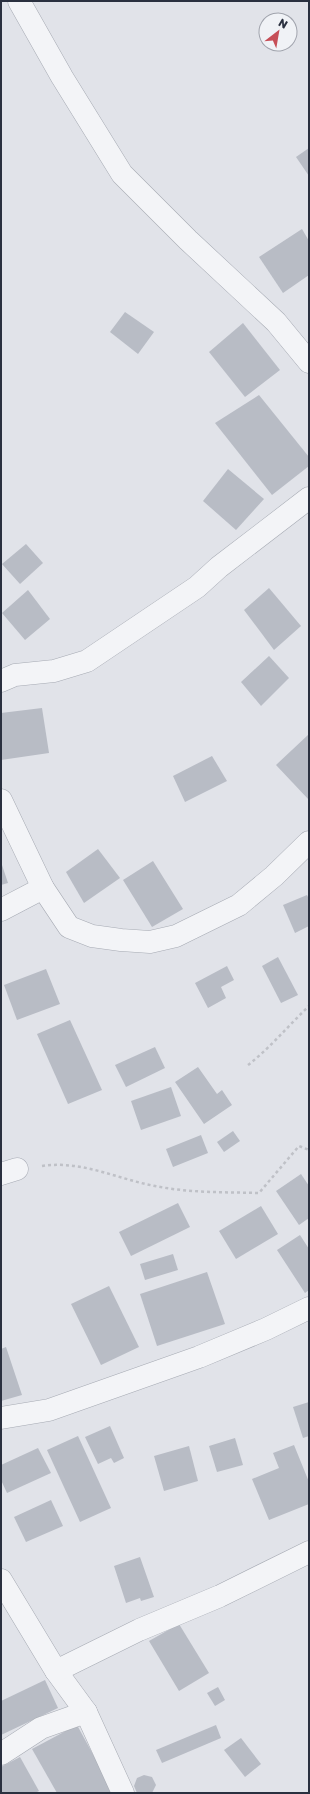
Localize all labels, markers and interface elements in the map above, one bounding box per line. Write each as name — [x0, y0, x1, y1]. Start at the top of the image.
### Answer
north arrow — [258, 12, 298, 52]
text: N — [276, 15, 290, 31]

